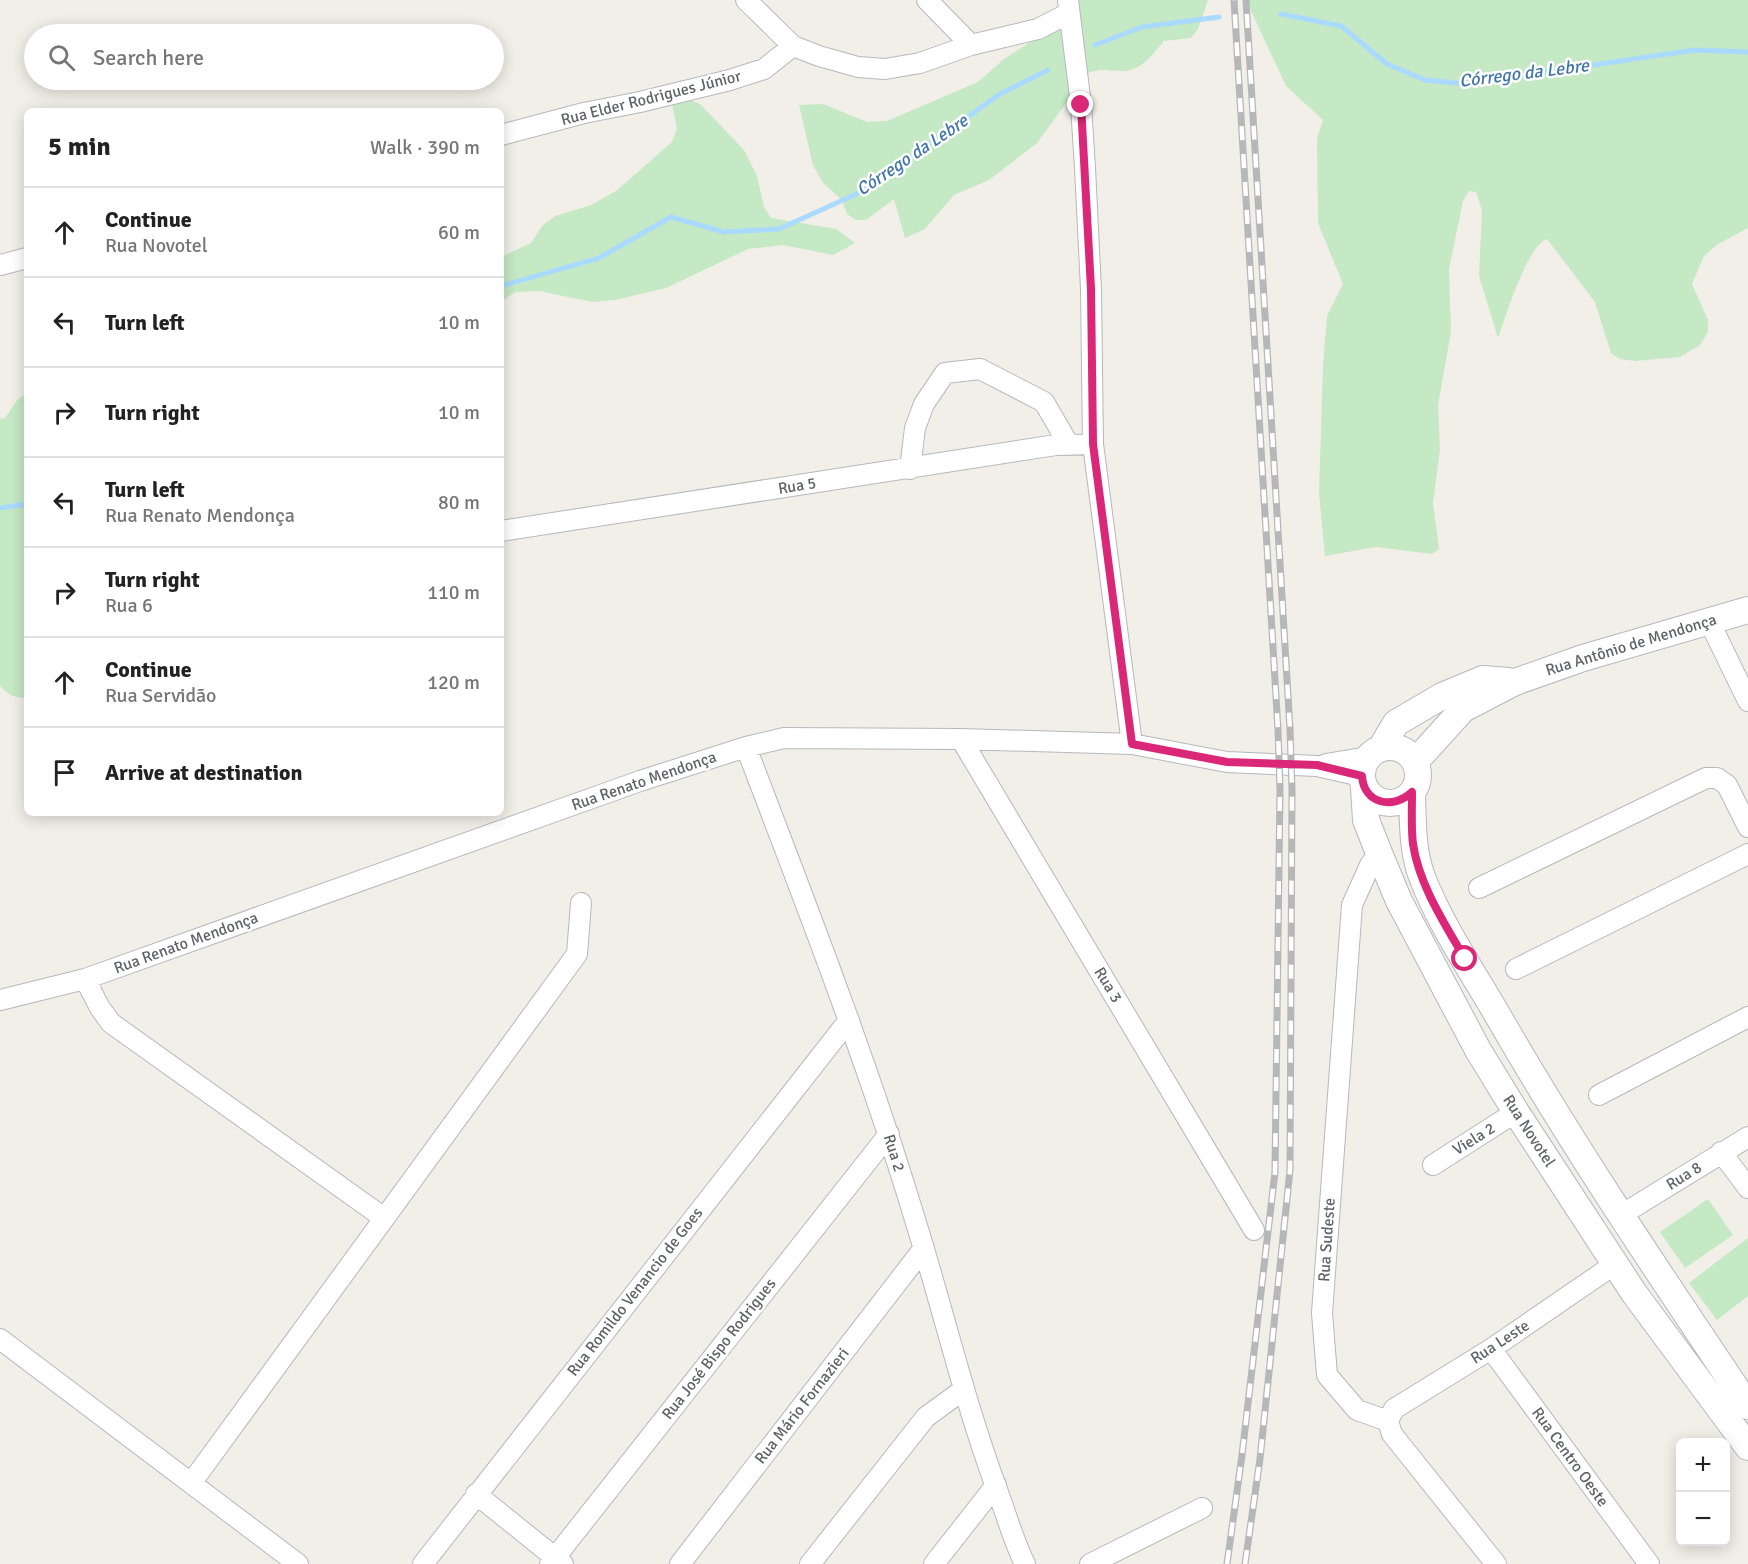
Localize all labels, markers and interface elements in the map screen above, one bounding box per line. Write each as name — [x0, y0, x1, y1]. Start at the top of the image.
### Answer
search box — [24, 24, 504, 90]
icon: search — [45, 41, 78, 74]
text: Search here — [93, 44, 204, 71]
water label: Córrego da Lebre — [1458, 54, 1591, 92]
street label: Rua Elder Rodrigues Júnior — [559, 66, 743, 130]
route end — [1067, 91, 1093, 117]
water label: Córrego da Lebre — [852, 109, 973, 201]
text: 5 min — [48, 131, 111, 163]
text: Walk · 390 m — [370, 135, 480, 160]
text: Continue — [105, 206, 192, 233]
icon: ahead — [48, 216, 81, 249]
text: 60 m — [438, 220, 480, 245]
text: Rua Novotel — [105, 233, 208, 258]
icon: left — [48, 306, 81, 339]
text: Turn left — [105, 309, 185, 336]
text: 10 m — [438, 310, 480, 335]
icon: right — [48, 396, 81, 429]
text: Turn right — [105, 399, 200, 426]
text: 10 m — [438, 400, 480, 425]
street label: Rua 5 — [777, 473, 817, 499]
text: Turn left — [105, 476, 185, 503]
icon: left — [48, 486, 81, 519]
text: 80 m — [438, 490, 480, 515]
text: Rua Renato Mendonça — [105, 503, 295, 528]
text: Turn right — [105, 566, 200, 593]
icon: right — [48, 576, 81, 609]
text: 110 m — [427, 580, 480, 605]
text: Rua 6 — [105, 593, 153, 618]
street label: Rua Antônio de Mendonça — [1543, 609, 1719, 681]
text: Continue — [105, 656, 192, 683]
icon: ahead — [48, 666, 81, 699]
text: 120 m — [427, 670, 480, 695]
text: Rua Servidão — [105, 683, 216, 708]
street label: Rua Renato Mendonça — [569, 747, 719, 815]
icon: arrive — [48, 756, 81, 789]
text: Arrive at destination — [105, 759, 302, 786]
street label: Rua Renato Mendonça — [111, 908, 261, 978]
route start — [1451, 945, 1477, 971]
street label: Rua 3 — [1090, 963, 1126, 1007]
street label: Rua Novotel — [1498, 1091, 1560, 1171]
street label: Viela 2 — [1449, 1118, 1499, 1160]
street label: Rua 2 — [879, 1132, 909, 1174]
street label: Rua 8 — [1662, 1157, 1706, 1195]
street label: Rua Sudeste — [1314, 1197, 1340, 1283]
street label: Rua Romildo Venancio de Goes — [563, 1204, 707, 1380]
street label: Rua José Bispo Rodrigues — [658, 1274, 780, 1424]
street label: Rua Leste — [1467, 1316, 1533, 1368]
street label: Rua Mário Fornazieri — [750, 1344, 854, 1468]
street label: Rua Centro Oeste — [1527, 1403, 1613, 1511]
map controls — [1676, 1438, 1730, 1546]
button: + — [1676, 1438, 1730, 1492]
button: − — [1676, 1492, 1730, 1546]

